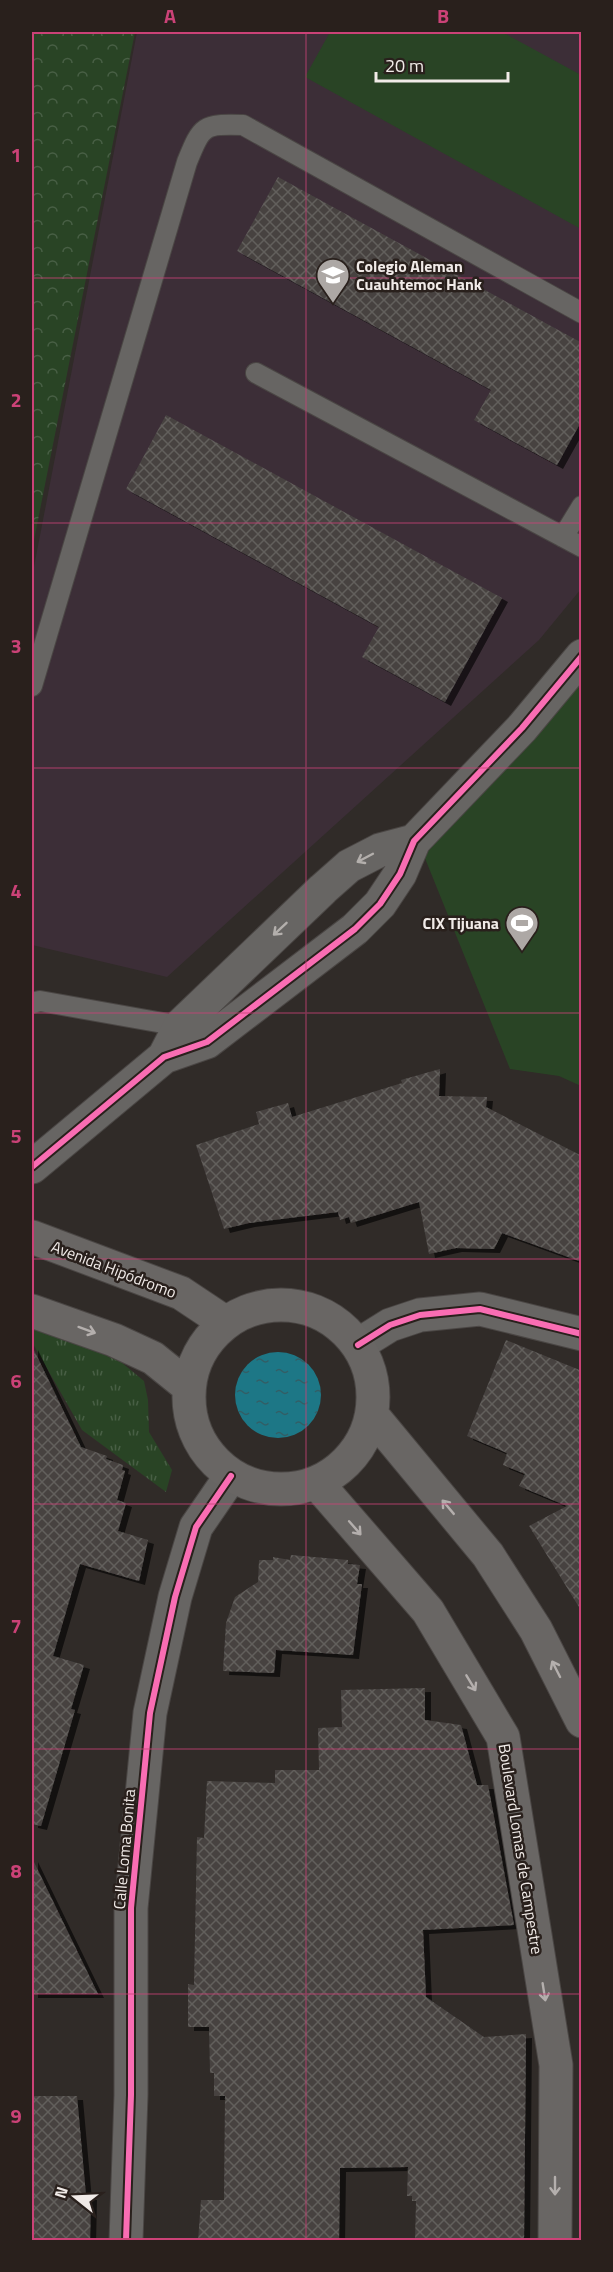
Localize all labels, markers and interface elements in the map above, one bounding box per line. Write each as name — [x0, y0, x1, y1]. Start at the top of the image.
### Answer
text: A — [164, 0, 176, 31]
text: B — [437, 0, 449, 31]
scale bar — [376, 45, 508, 83]
text: 20 m — [385, 52, 424, 79]
text: 1 — [10, 139, 22, 170]
place label: Colegio Aleman Cuauhtemoc Hank — [356, 254, 483, 296]
school or university icon: Colegio Aleman Cuauhtemoc Hank — [315, 257, 351, 304]
text: 2 — [10, 384, 22, 415]
text: 3 — [10, 630, 22, 661]
one-way arrow — [356, 853, 374, 864]
text: 4 — [10, 875, 22, 906]
sports icon: CIX Tijuana — [504, 905, 540, 952]
place label: CIX Tijuana — [422, 911, 499, 935]
one-way arrow — [273, 922, 288, 936]
text: 5 — [10, 1120, 22, 1151]
street label: Avenida Hipódromo — [48, 1234, 180, 1304]
one-way arrow — [77, 1326, 95, 1337]
text: 6 — [10, 1365, 22, 1396]
one-way arrow — [442, 1499, 455, 1515]
one-way arrow — [348, 1520, 362, 1535]
text: 7 — [10, 1610, 22, 1641]
one-way arrow — [550, 1660, 561, 1678]
one-way arrow — [466, 1674, 478, 1691]
street label: Boulevard Lomas de Campestre — [492, 1742, 550, 1956]
street label: Calle Loma Bonita — [107, 1788, 141, 1910]
text: 8 — [10, 1855, 22, 1886]
one-way arrow — [539, 1982, 550, 2002]
text: 9 — [10, 2100, 22, 2131]
north arrow — [45, 2167, 105, 2227]
one-way arrow — [549, 2176, 561, 2196]
text: N — [48, 2183, 74, 2201]

